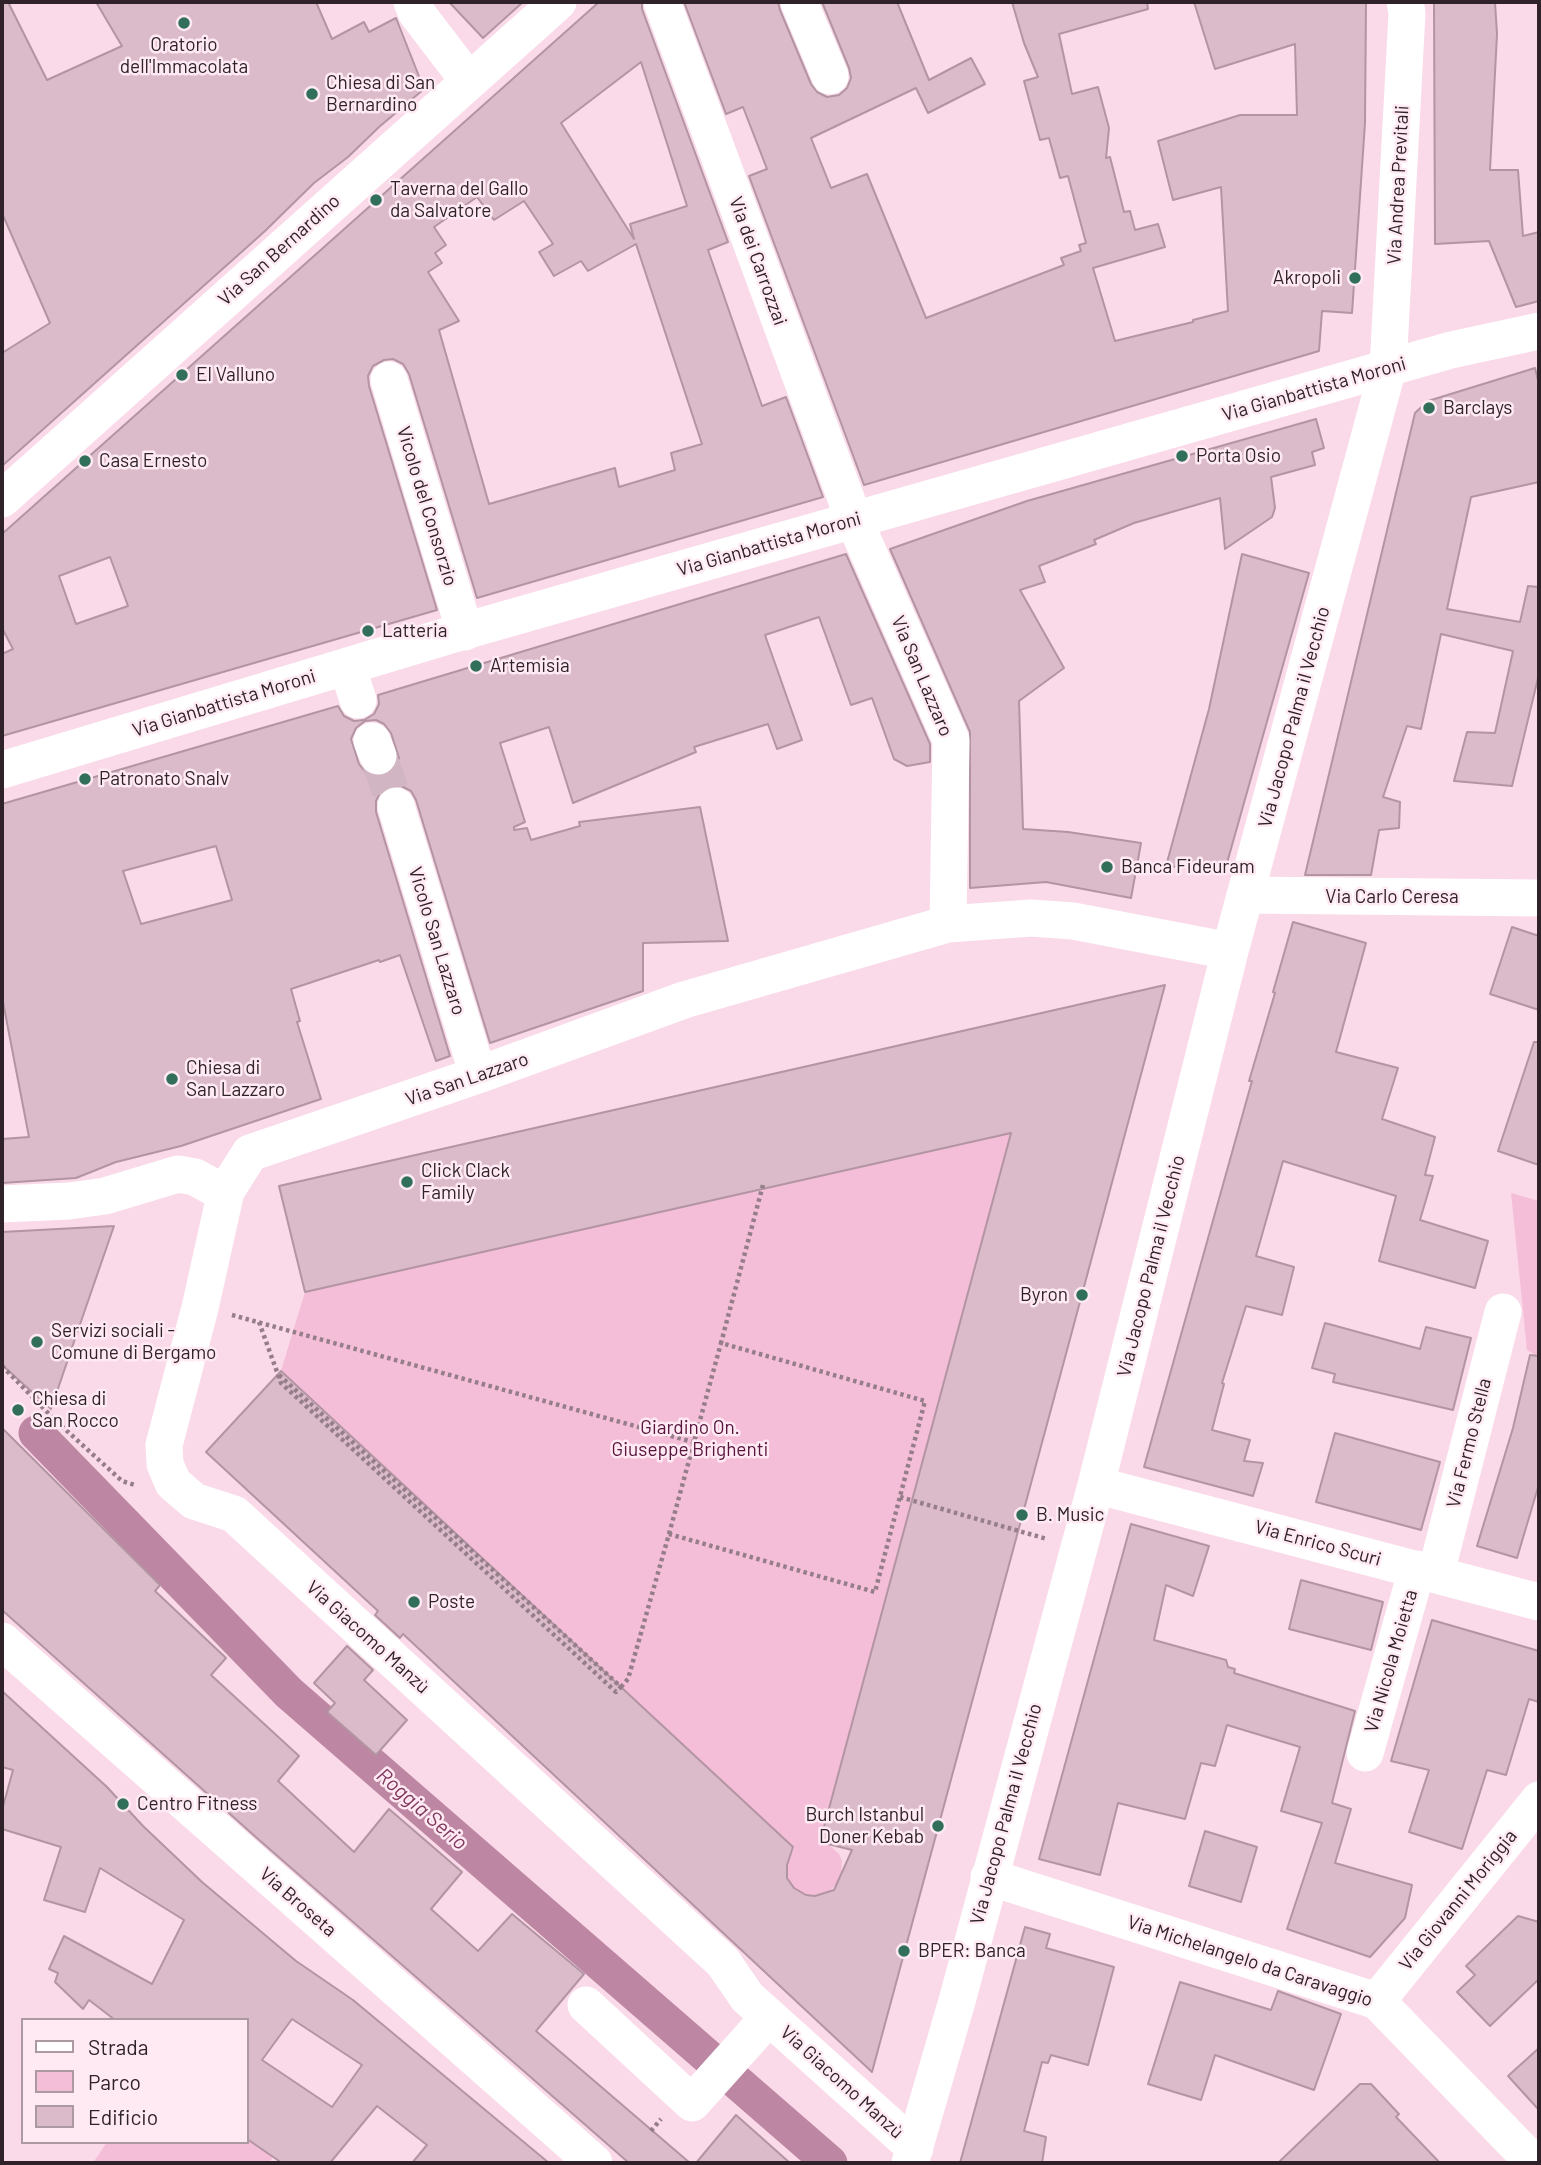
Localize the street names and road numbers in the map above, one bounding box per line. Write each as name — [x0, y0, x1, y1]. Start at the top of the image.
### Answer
street label: Via Andrea Previtali — [1382, 105, 1414, 265]
street label: Via San Bernardino — [213, 189, 345, 311]
street label: Via dei Carrozzai — [724, 194, 792, 328]
street label: Via Gianbattista Moroni — [1219, 352, 1409, 426]
street label: Vicolo del Consorzio — [392, 423, 462, 589]
street label: Via Gianbattista Moroni — [674, 507, 864, 581]
street label: Via Jacopo Palma il Vecchio — [1253, 604, 1335, 830]
street label: Via San Lazzaro — [886, 612, 958, 740]
street label: Via Gianbattista Moroni — [130, 664, 318, 742]
street label: Vicolo San Lazzaro — [404, 864, 470, 1018]
street label: Via Carlo Ceresa — [1325, 886, 1459, 908]
street label: Via San Lazzaro — [402, 1047, 532, 1111]
street label: Via Jacopo Palma il Vecchio — [1112, 1153, 1190, 1379]
street label: Via Fermo Stella — [1442, 1376, 1496, 1510]
street label: Via Enrico Scuri — [1252, 1515, 1384, 1571]
street label: Via Giacomo Manzù — [302, 1576, 434, 1698]
street label: Via Nicola Moietta — [1360, 1587, 1422, 1735]
street label: Via Jacopo Palma il Vecchio — [965, 1701, 1047, 1927]
street label: Via Giovanni Moriggia — [1394, 1825, 1522, 1975]
street label: Via Broseta — [255, 1862, 341, 1942]
street label: Via Michelangelo da Caravaggio — [1124, 1910, 1376, 2012]
street label: Via Giacomo Manzù — [776, 2021, 908, 2143]

